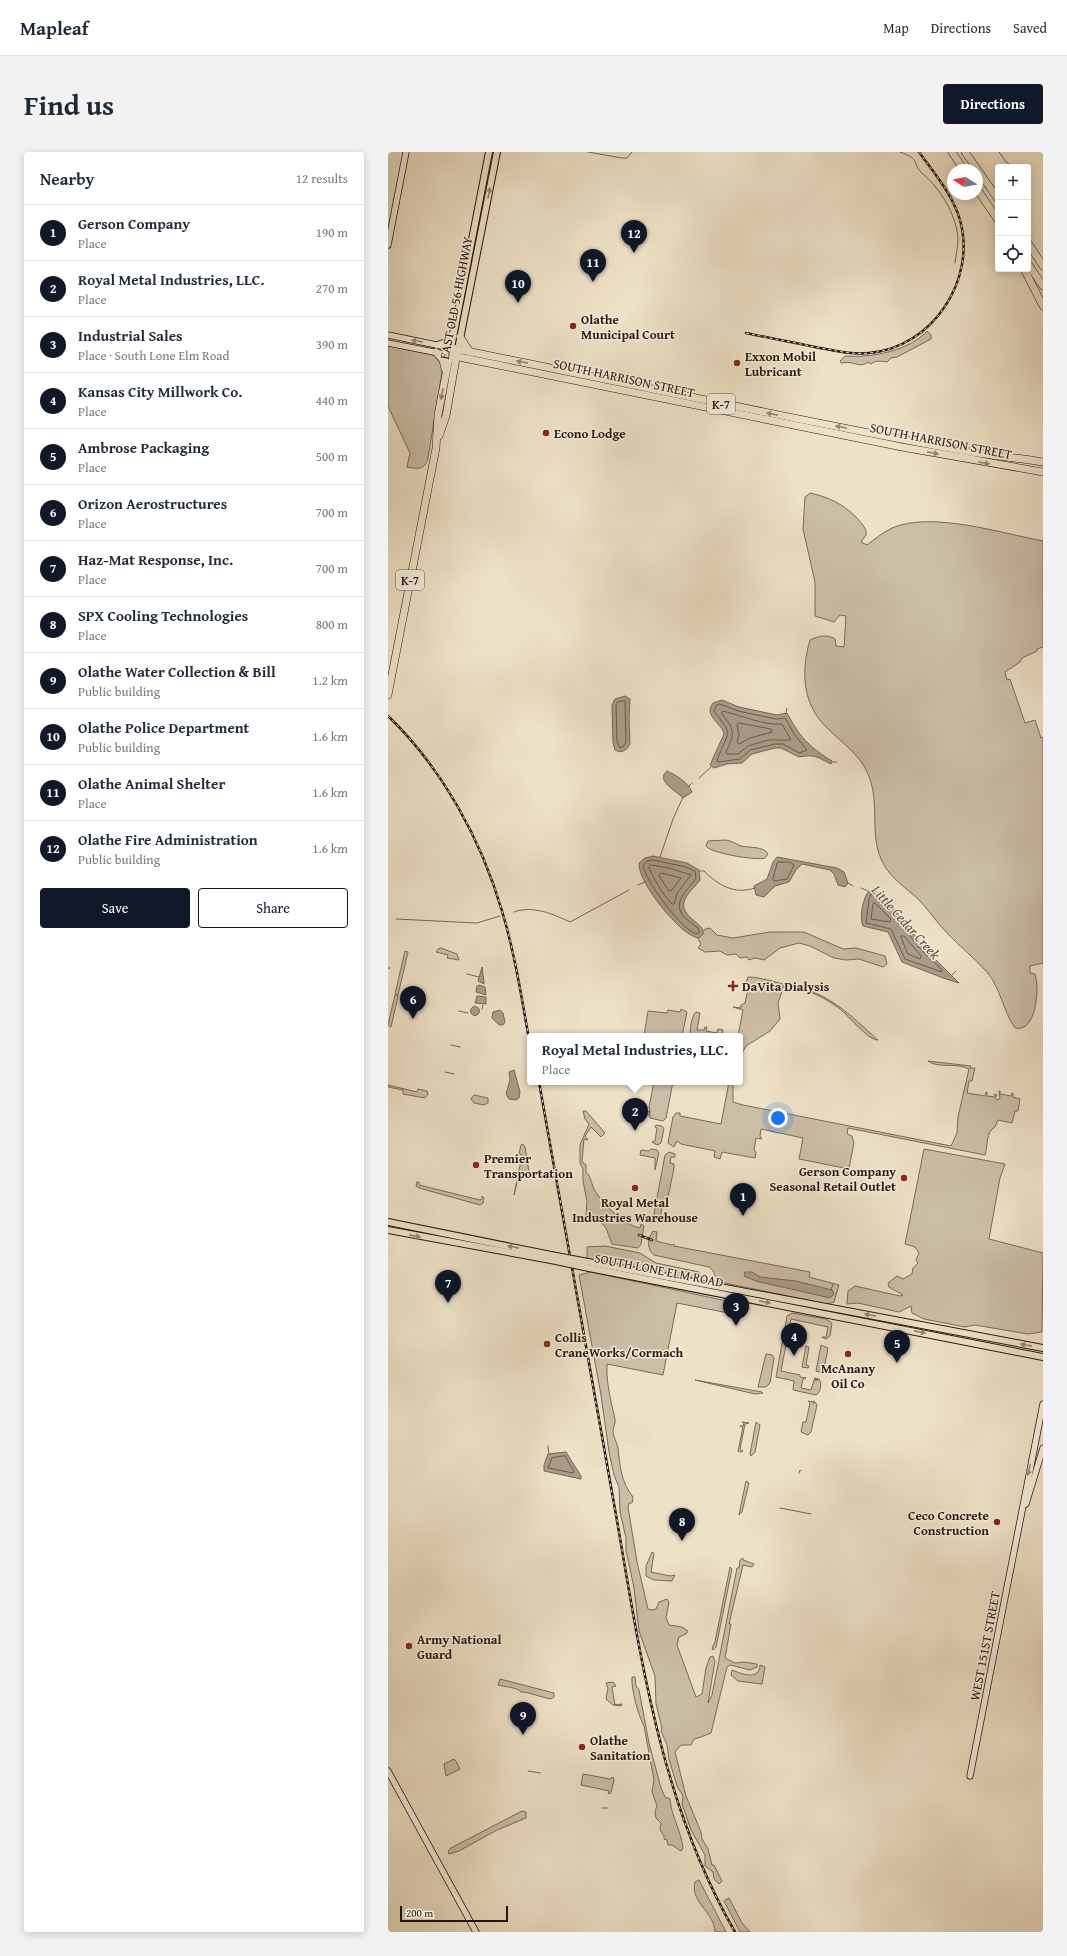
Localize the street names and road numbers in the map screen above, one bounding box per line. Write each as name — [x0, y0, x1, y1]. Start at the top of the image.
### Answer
street label: EAST OLD 56 HIGHWAY — [435, 235, 477, 361]
street label: SOUTH HARRISON STREET — [551, 354, 697, 402]
road number: K-7 — [707, 394, 735, 414]
street label: SOUTH HARRISON STREET — [868, 418, 1014, 464]
road number: K-7 — [396, 570, 424, 590]
street label: SOUTH LONE ELM ROAD — [593, 1248, 725, 1292]
street label: WEST 151ST STREET — [965, 1589, 1005, 1702]

